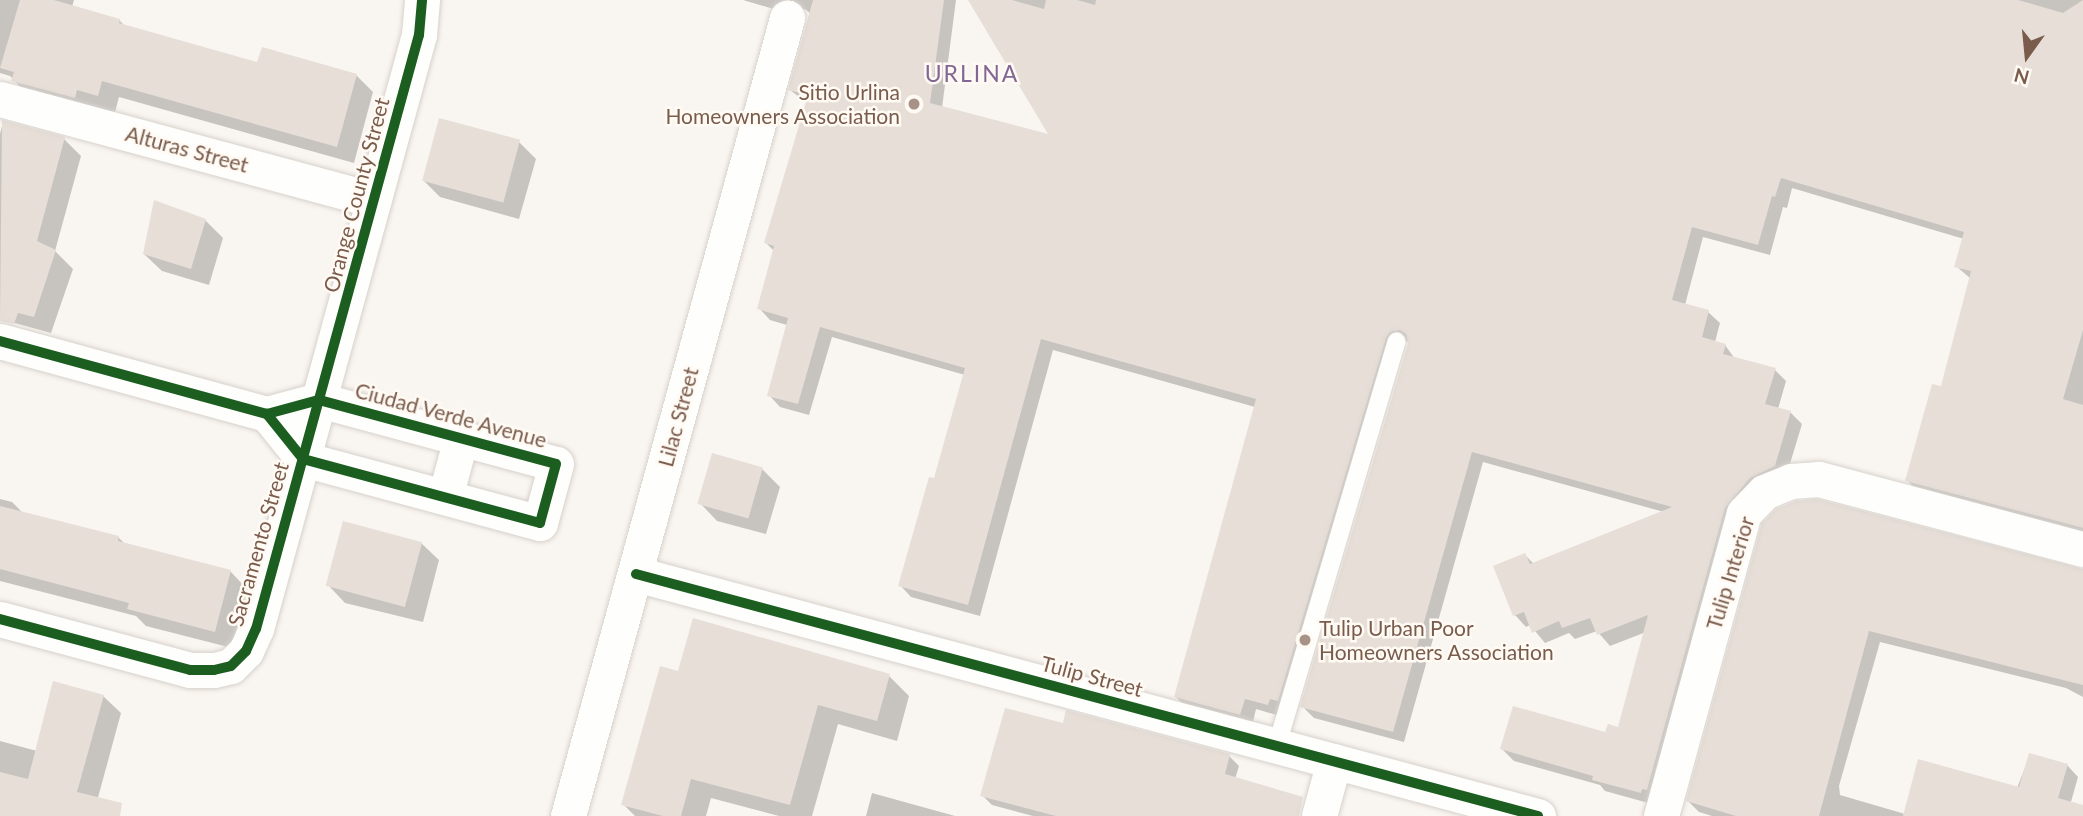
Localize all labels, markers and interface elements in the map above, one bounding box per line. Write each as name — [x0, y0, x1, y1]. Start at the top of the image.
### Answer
north arrow — [1992, 21, 2062, 91]
district label: URLINA — [925, 59, 1019, 87]
text: N — [2011, 64, 2031, 90]
place label: Sitio Urlina Homeowners Association — [665, 79, 900, 129]
street label: Orange County Street — [318, 94, 394, 296]
marker: Sitio Urlina Homeowners Association — [906, 96, 922, 112]
street label: Alturas Street — [123, 121, 251, 177]
street label: Lilac Street — [653, 365, 703, 469]
street label: Ciudad Verde Avenue — [352, 377, 550, 453]
street label: Sacramento Street — [223, 459, 293, 629]
street label: Tulip Interior — [1701, 513, 1759, 633]
place label: Tulip Urban Poor Homeowners Association — [1319, 615, 1554, 665]
marker: Tulip Urban Poor Homeowners Association — [1297, 632, 1313, 648]
street label: Tulip Street — [1038, 650, 1146, 702]

